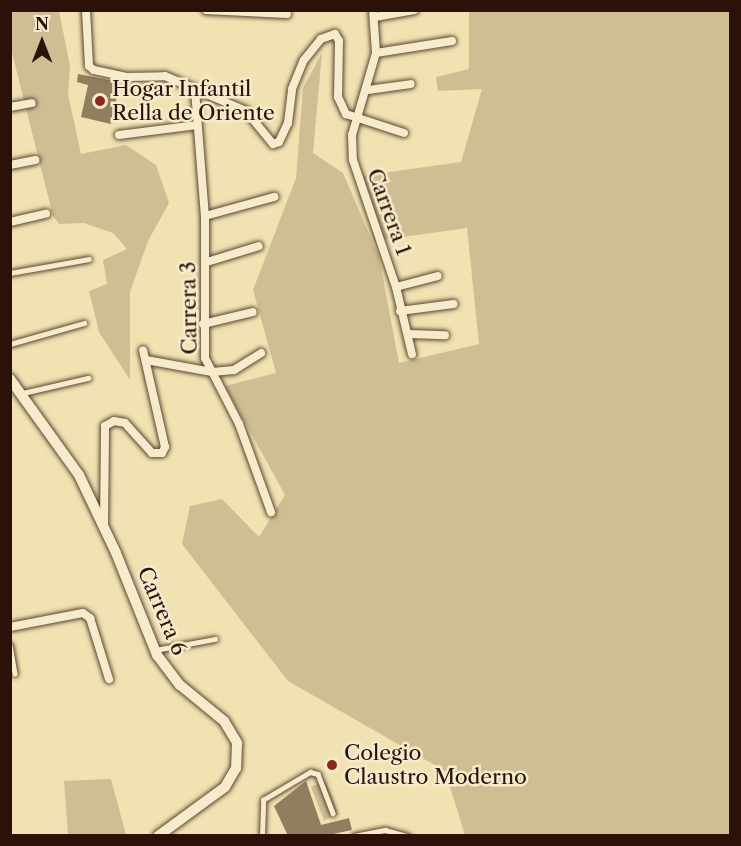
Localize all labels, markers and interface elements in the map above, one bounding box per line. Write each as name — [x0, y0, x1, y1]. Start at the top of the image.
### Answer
north arrow — [12, 12, 72, 72]
text: N — [35, 14, 49, 34]
place label: Hogar Infantil Rella de Oriente — [112, 76, 275, 126]
marker: Hogar Infantil Rella de Oriente — [93, 94, 107, 108]
street label: Carrera 1 — [362, 165, 416, 259]
street label: Carrera 3 — [176, 261, 202, 355]
street label: Carrera 6 — [132, 563, 192, 659]
place label: Colegio Claustro Moderno — [344, 740, 527, 790]
marker: Colegio Claustro Moderno — [325, 758, 339, 772]

